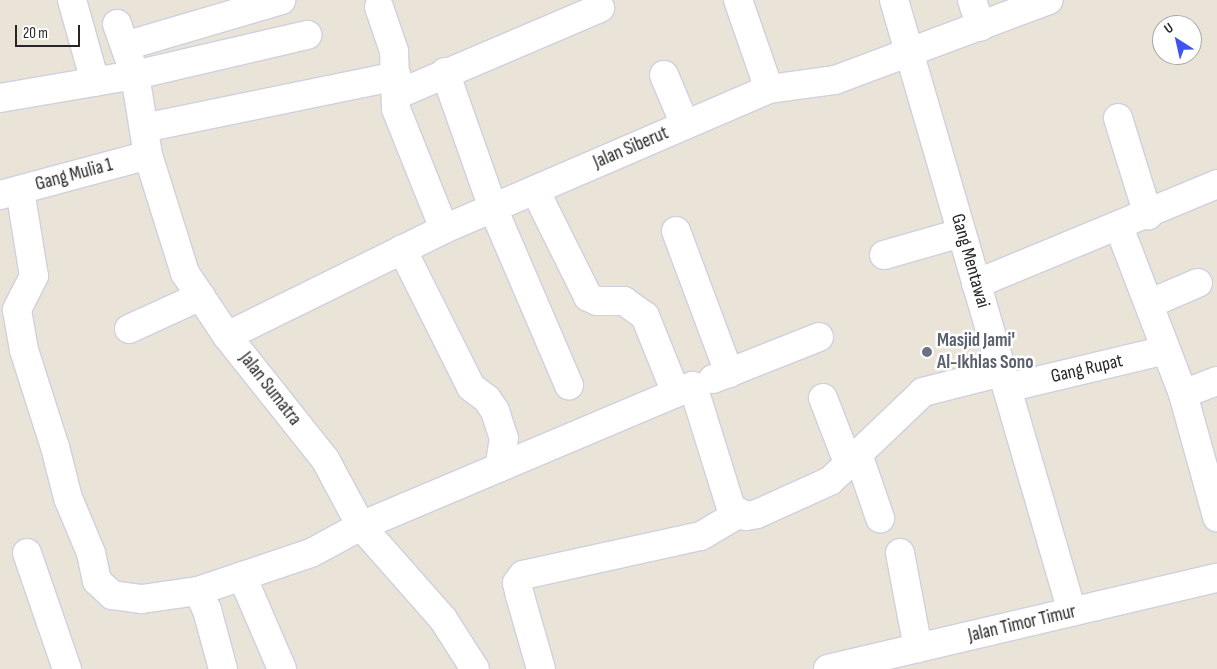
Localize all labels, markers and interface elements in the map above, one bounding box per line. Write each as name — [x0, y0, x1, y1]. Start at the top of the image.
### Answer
scale bar — [18, 15, 82, 47]
north arrow — [1152, 15, 1202, 65]
text: U — [1161, 19, 1177, 37]
text: 20 m — [23, 24, 48, 43]
street label: Jalan Siberut — [590, 122, 672, 174]
street label: Gang Mulia 1 — [33, 154, 115, 196]
street label: Gang Mentawai — [946, 211, 994, 311]
place label: Masjid Jami' Al-Ikhlas Sono — [937, 330, 1033, 374]
marker: Masjid Jami' Al-Ikhlas Sono — [921, 346, 933, 358]
street label: Jalan Sumatra — [234, 348, 306, 430]
street label: Gang Rupat — [1049, 350, 1125, 388]
street label: Jalan Timor Timur — [966, 601, 1078, 647]

